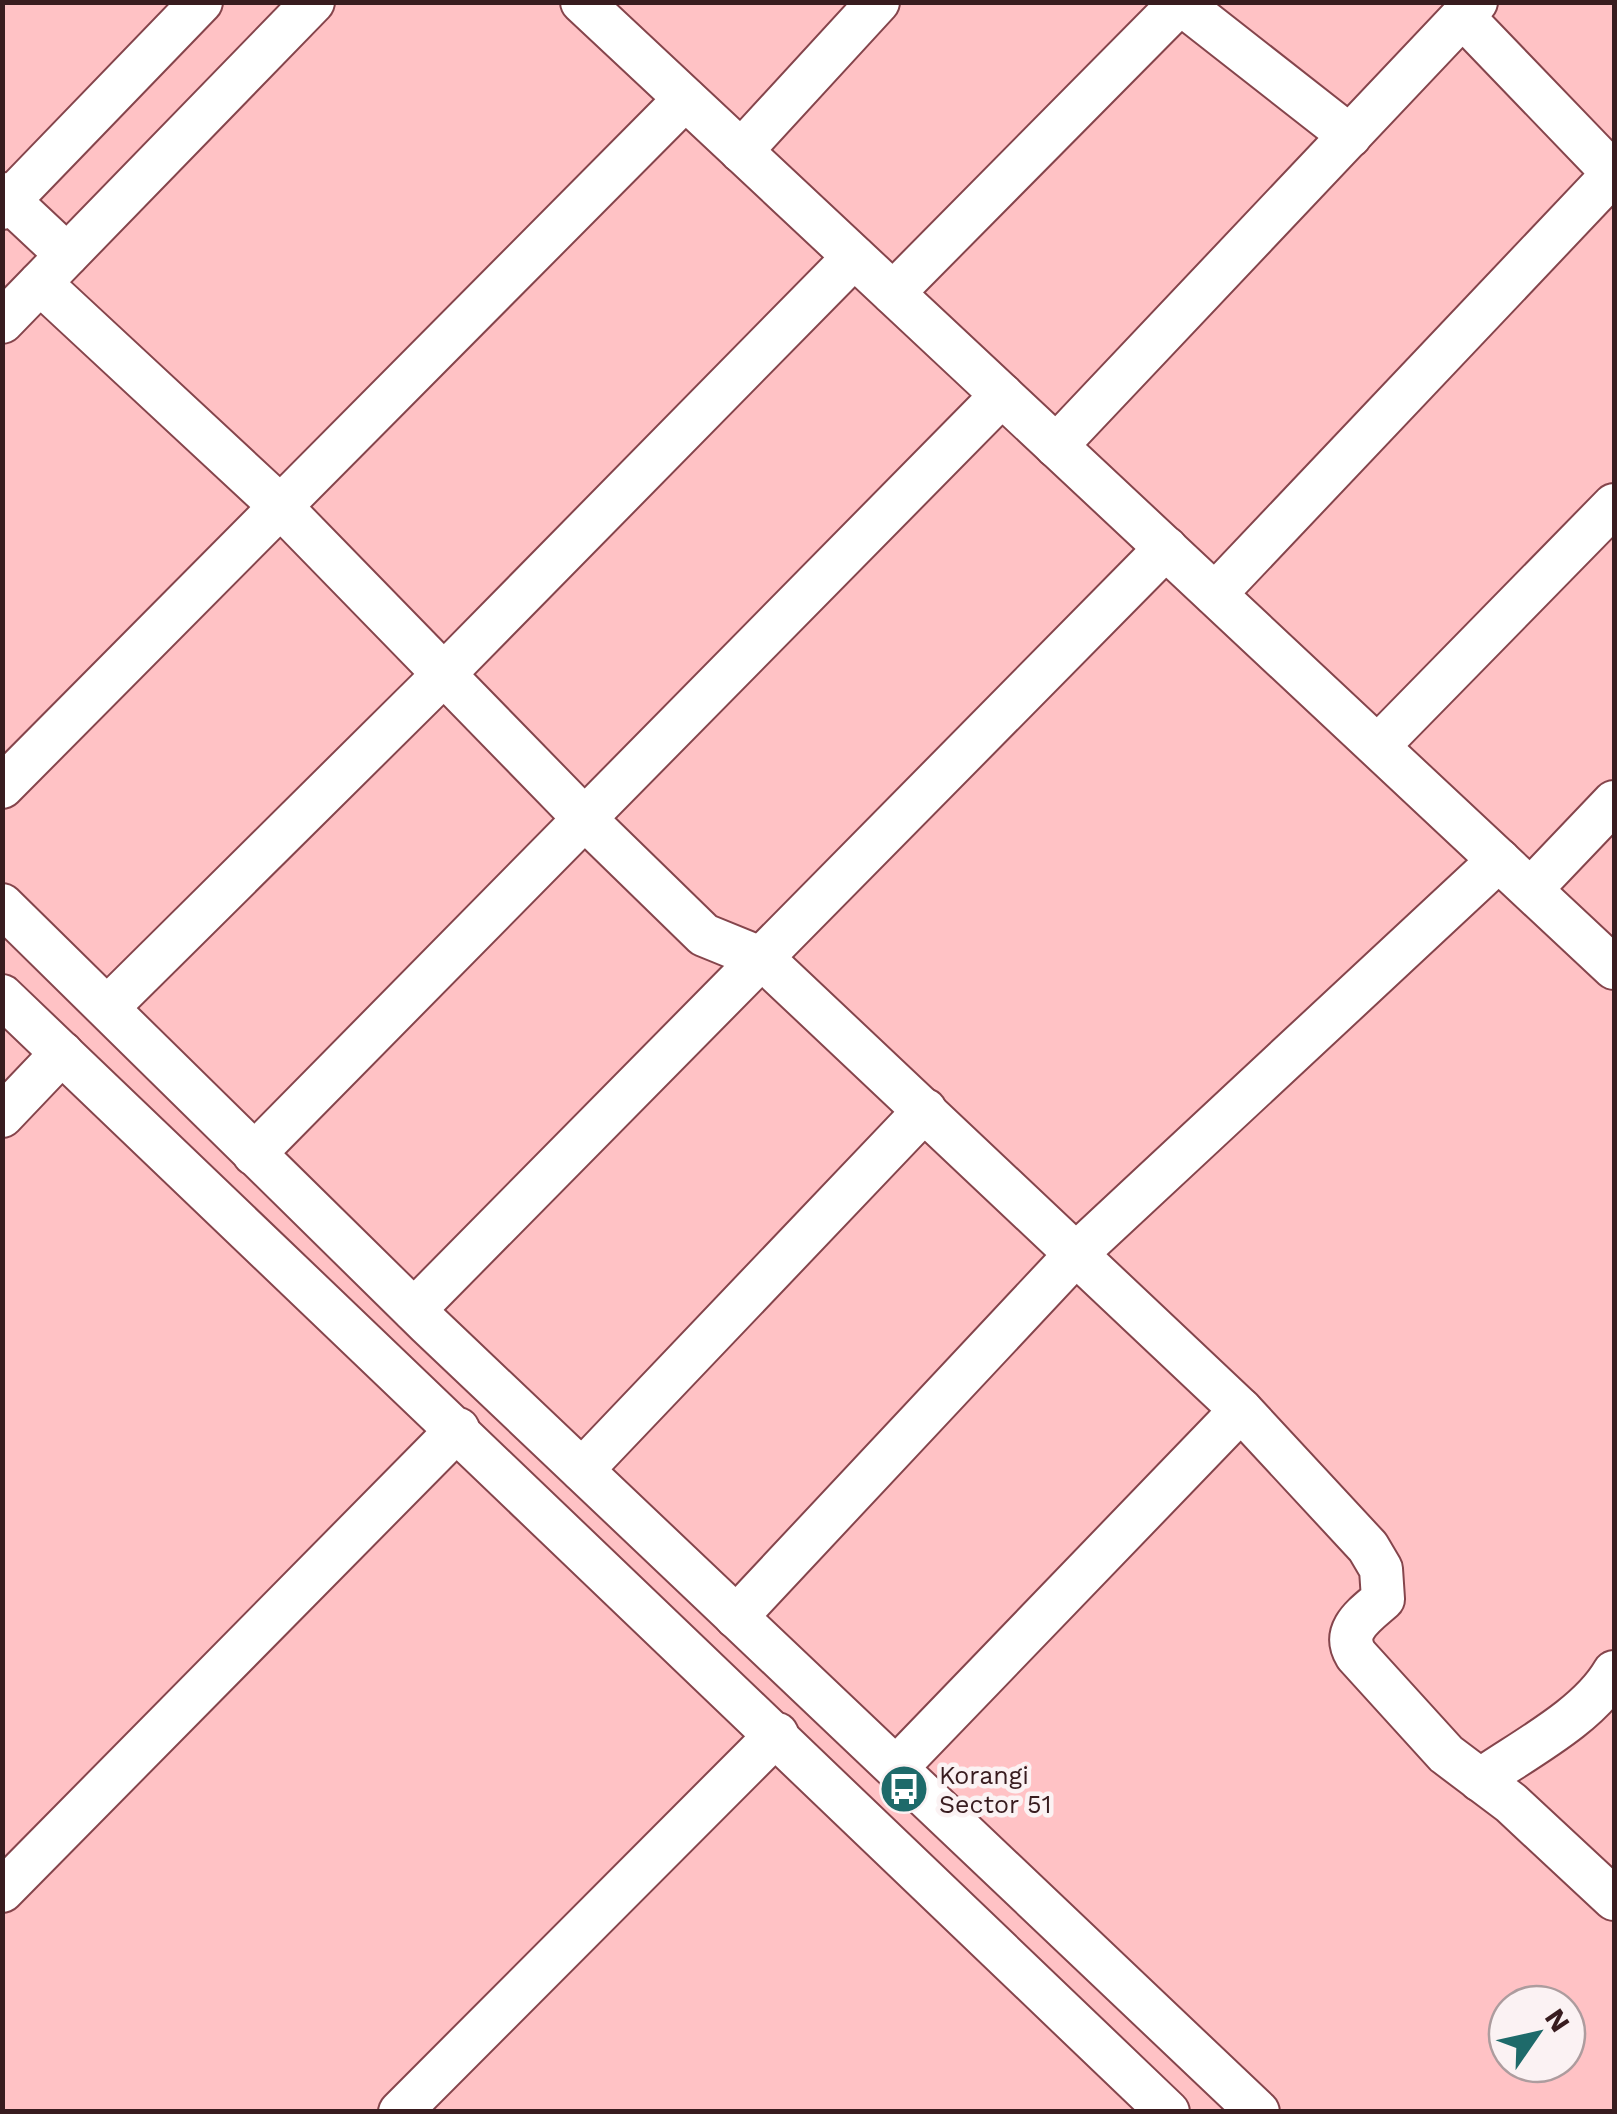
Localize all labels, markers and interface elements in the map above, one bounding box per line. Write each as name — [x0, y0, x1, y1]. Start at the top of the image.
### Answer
place label: Korangi Sector 51 — [939, 1761, 1051, 1819]
bus stop icon: Korangi Sector 51 — [878, 1763, 930, 1815]
north arrow — [1487, 1984, 1587, 2084]
text: N — [1538, 2002, 1577, 2038]

